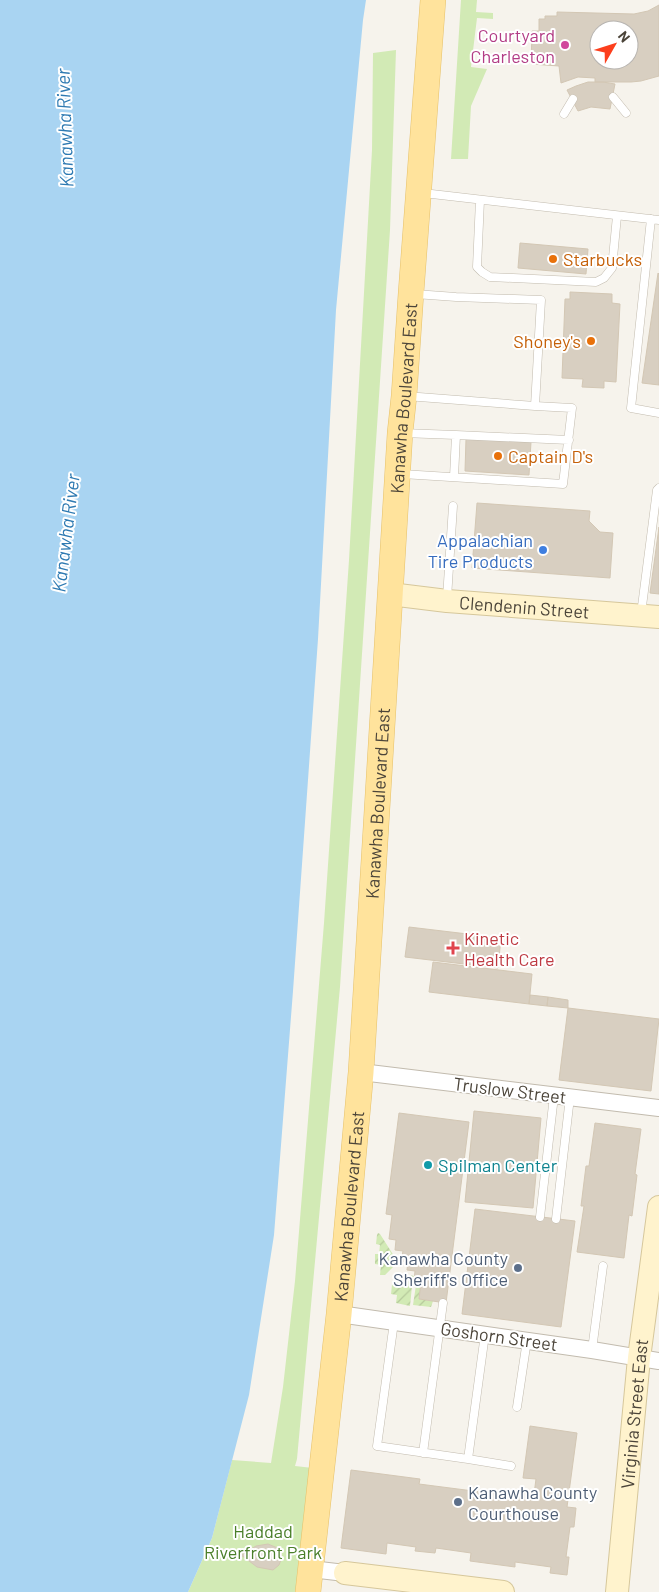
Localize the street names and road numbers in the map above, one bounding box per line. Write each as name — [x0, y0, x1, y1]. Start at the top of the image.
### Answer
street label: Kanawha Boulevard East — [385, 302, 421, 494]
street label: Clendenin Street — [458, 591, 590, 623]
street label: Kanawha Boulevard East — [361, 707, 394, 899]
street label: Truslow Street — [452, 1072, 568, 1108]
street label: Kanawha Boulevard East — [329, 1110, 368, 1303]
street label: Goshorn Street — [439, 1317, 559, 1355]
street label: Virginia Street East — [616, 1337, 652, 1490]

